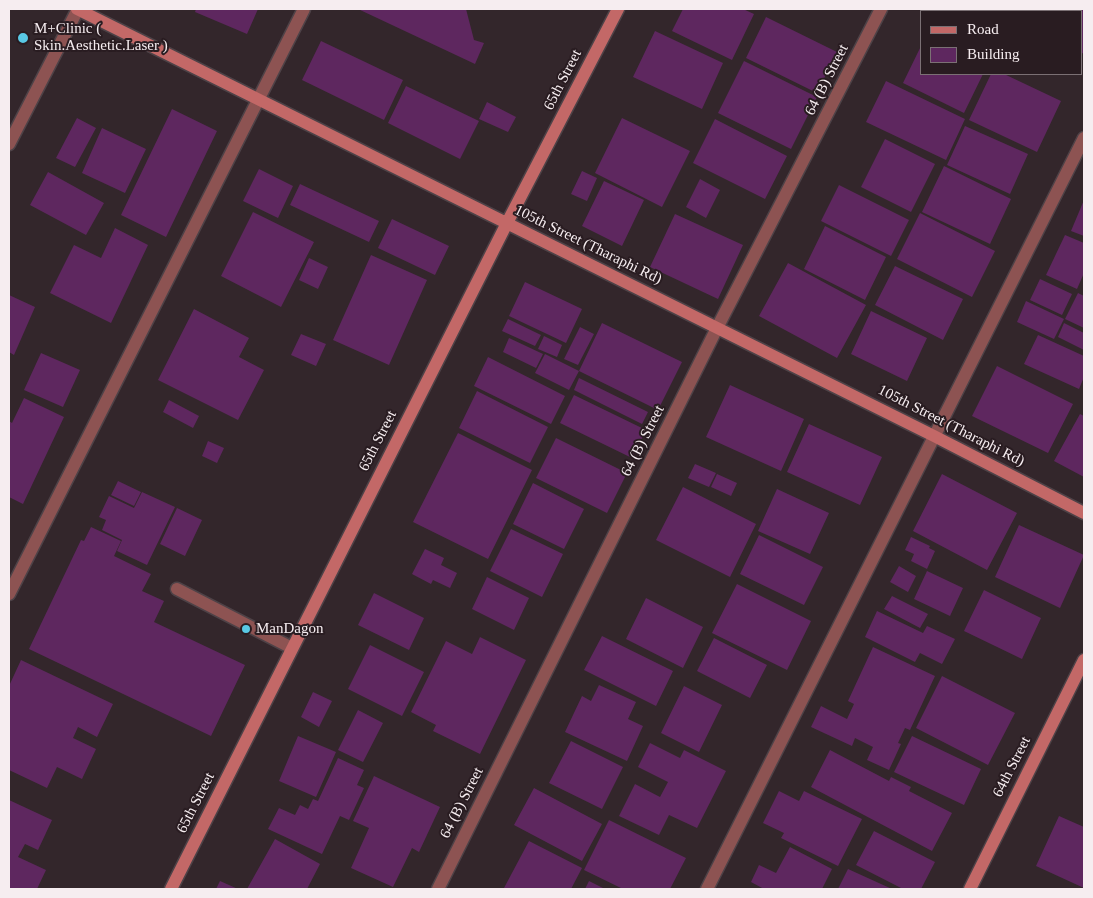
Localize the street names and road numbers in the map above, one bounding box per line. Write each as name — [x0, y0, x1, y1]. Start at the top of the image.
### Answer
street label: 64 (B) Street — [801, 41, 853, 119]
street label: 65th Street — [540, 47, 586, 113]
street label: 105th Street (Tharaphi Rd) — [511, 201, 665, 289]
street label: 105th Street (Tharaphi Rd) — [875, 381, 1027, 471]
street label: 64 (B) Street — [617, 402, 669, 480]
street label: 65th Street — [355, 408, 401, 474]
street label: 64th Street — [989, 734, 1035, 800]
street label: 64 (B) Street — [436, 764, 488, 842]
street label: 65th Street — [173, 770, 219, 836]

